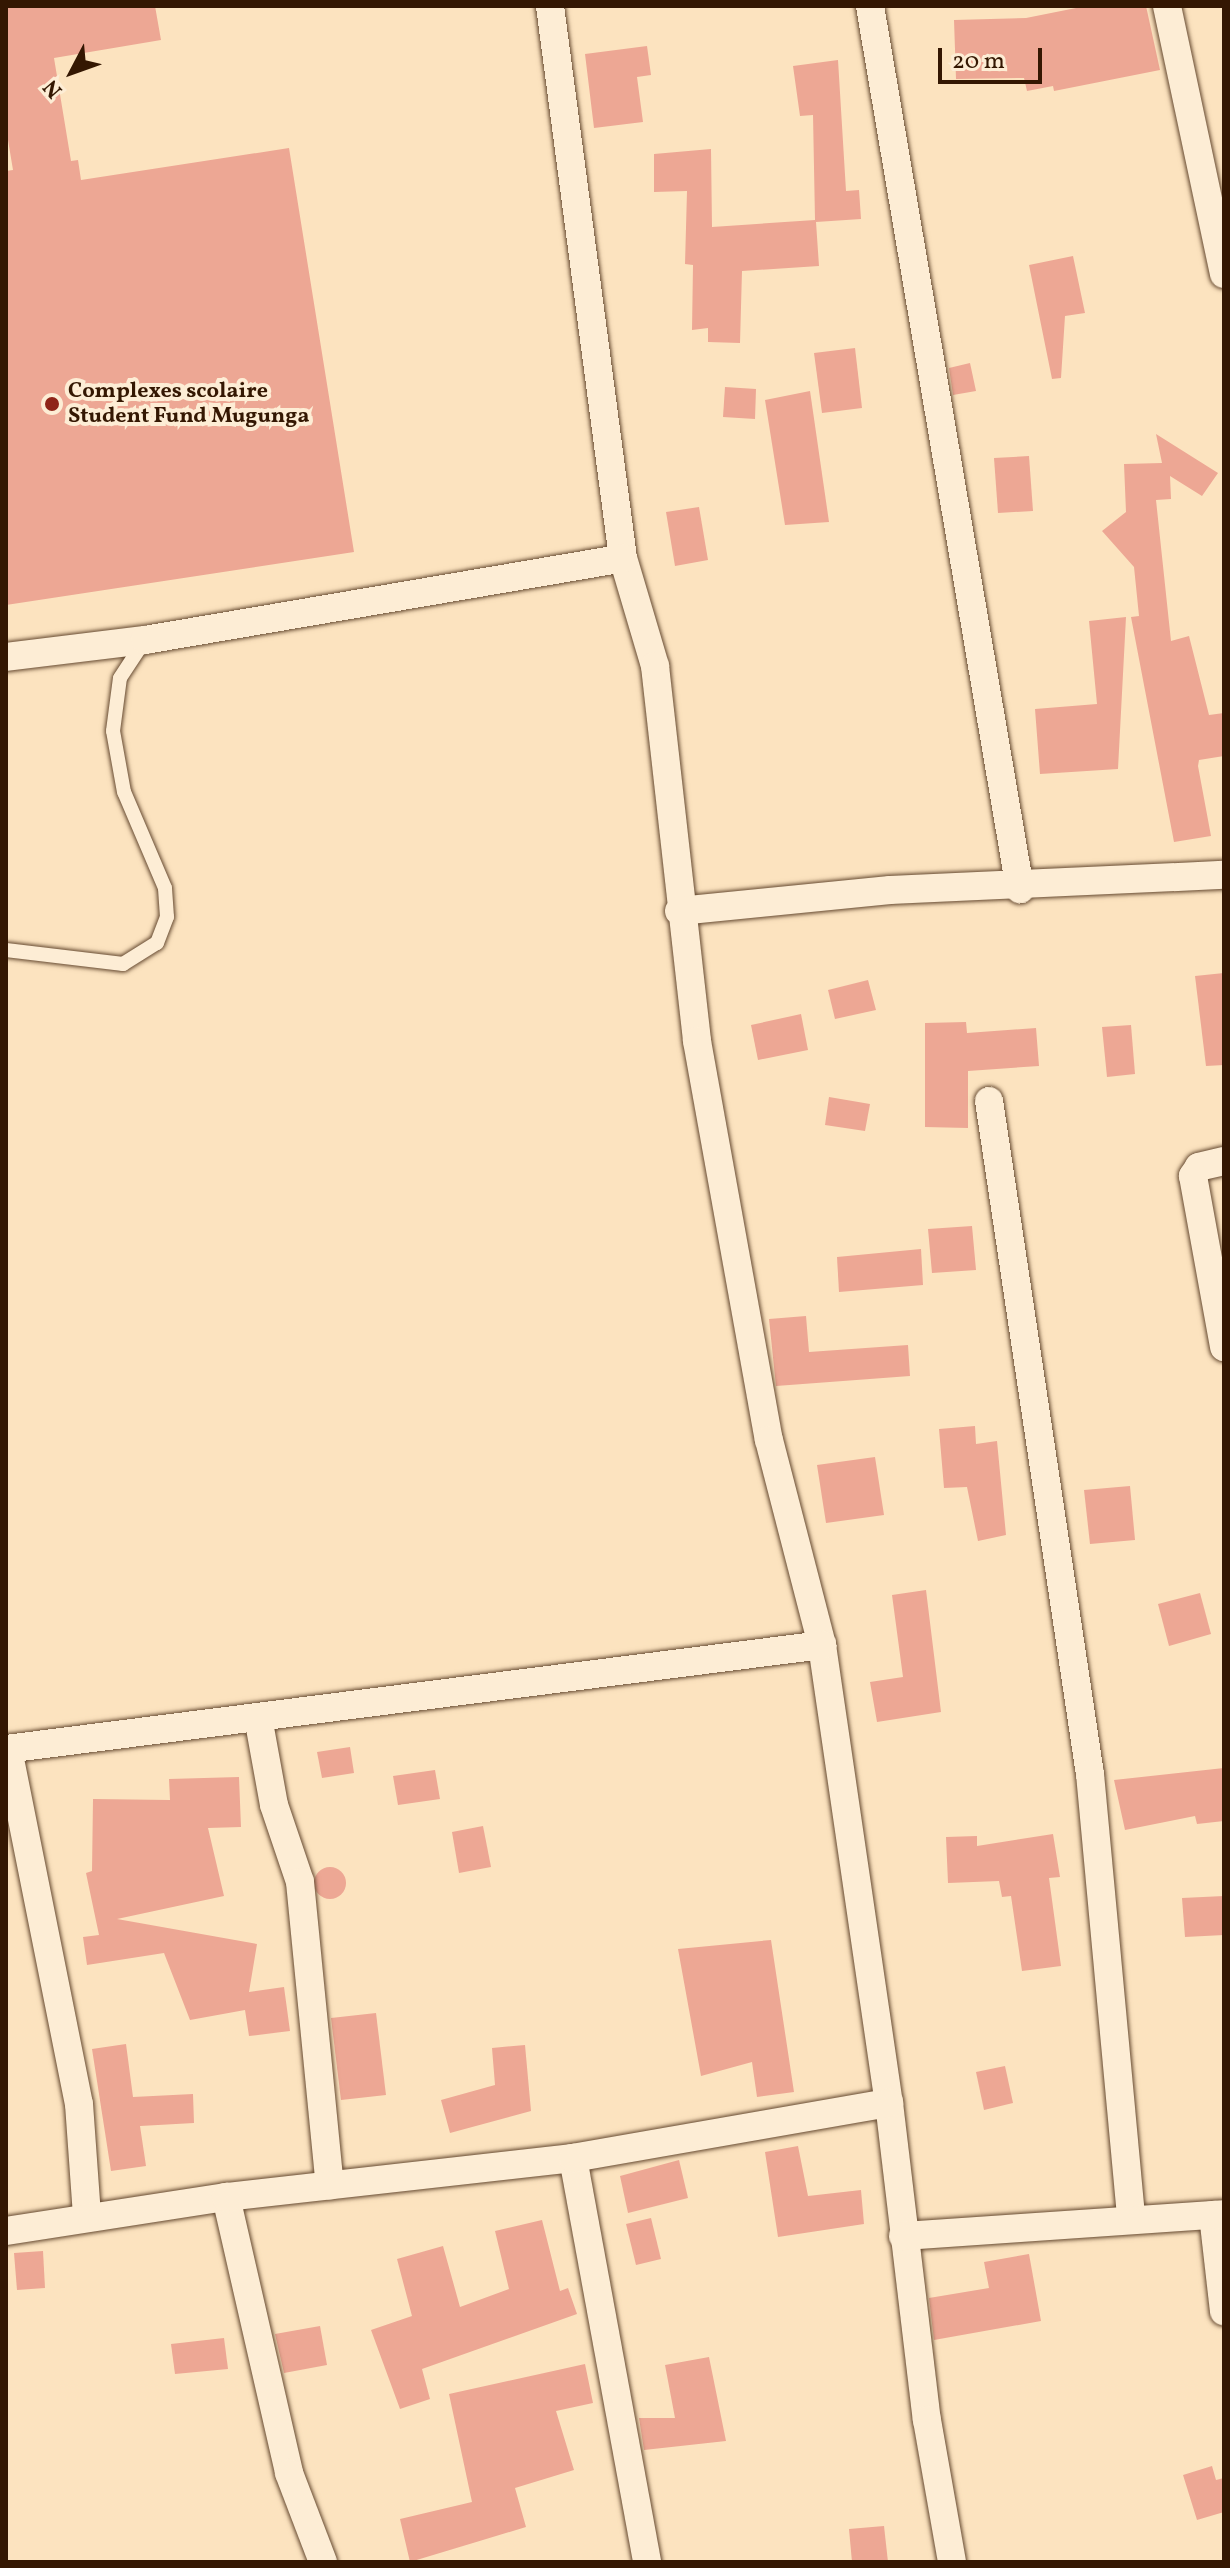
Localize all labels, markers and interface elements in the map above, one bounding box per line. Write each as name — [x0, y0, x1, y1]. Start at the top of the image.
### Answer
north arrow — [32, 32, 112, 112]
scale bar — [942, 32, 1046, 82]
text: 20 m — [952, 45, 1005, 79]
text: N — [37, 72, 70, 104]
place label: Complexes scolaire Student Fund Mugunga — [68, 378, 309, 430]
marker: Complexes scolaire Student Fund Mugunga — [43, 395, 61, 413]

